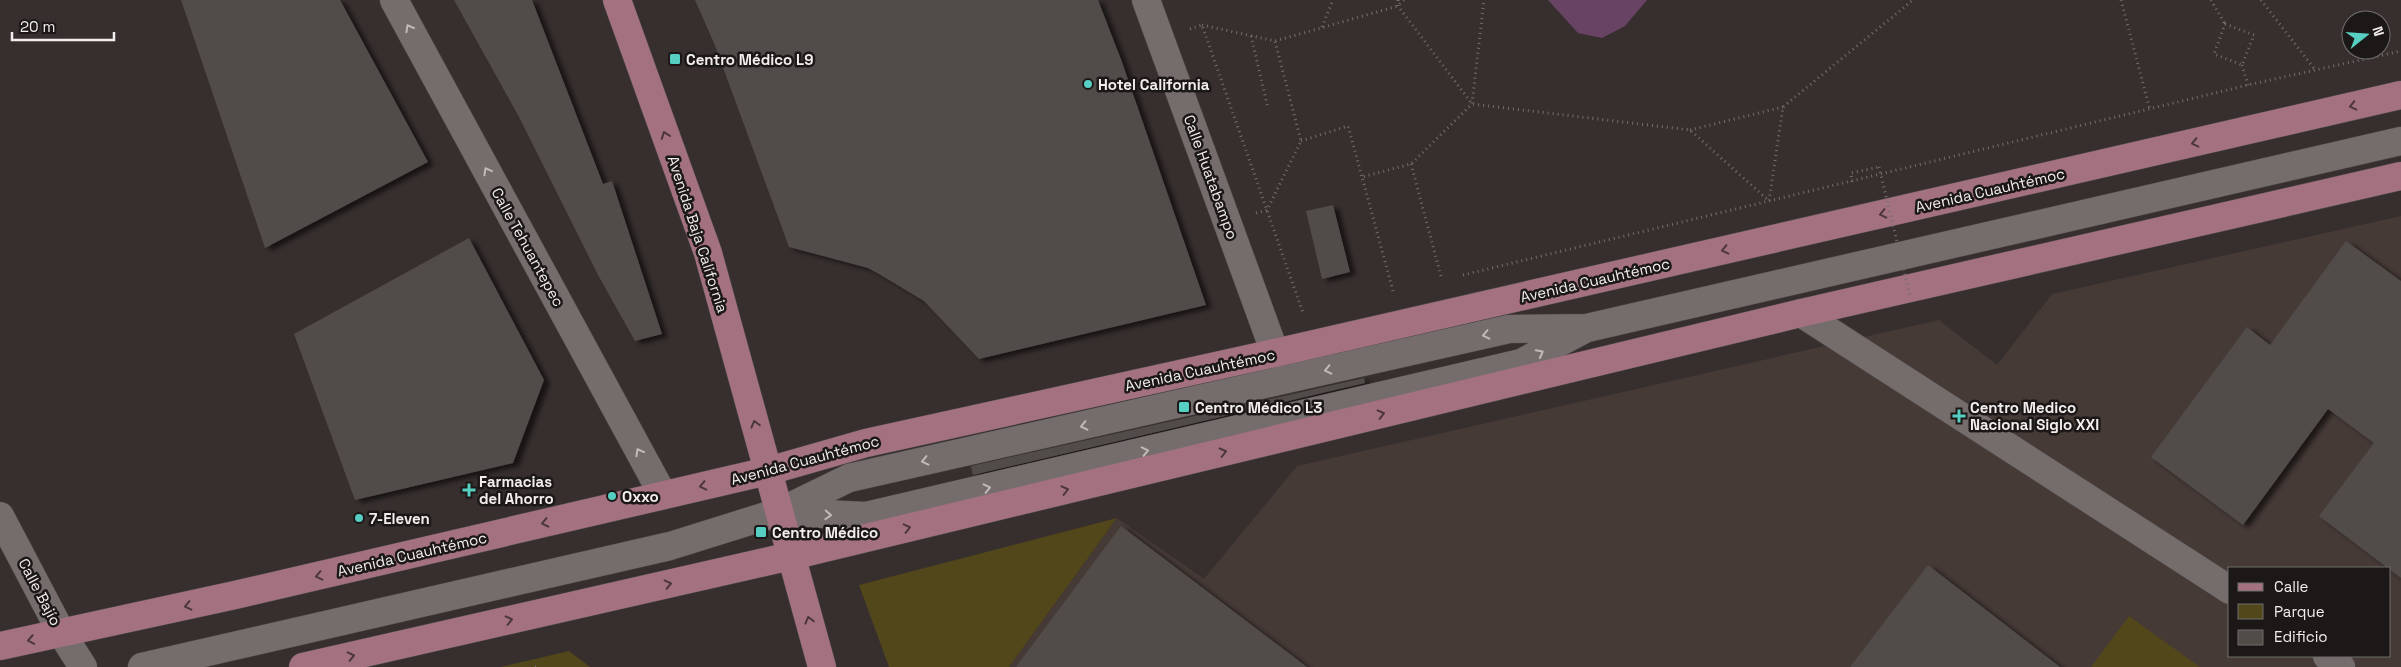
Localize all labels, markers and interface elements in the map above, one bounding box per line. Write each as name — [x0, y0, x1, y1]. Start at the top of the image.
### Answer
scale bar — [12, 10, 115, 42]
north arrow — [2341, 10, 2391, 60]
text: 20 m — [20, 17, 55, 36]
one-way arrow — [405, 24, 415, 33]
text: N — [2368, 24, 2388, 38]
place label: Centro Médico L9 — [686, 50, 813, 69]
marker: Centro Médico L9 — [668, 52, 682, 66]
place label: Hotel California — [1098, 75, 1210, 94]
marker: Hotel California — [1082, 78, 1094, 90]
one-way arrow — [2349, 100, 2358, 111]
street label: Calle Huatabampo — [1180, 112, 1242, 242]
one-way arrow — [661, 131, 671, 140]
one-way arrow — [2191, 137, 2200, 148]
street label: Avenida Baja California — [664, 153, 732, 315]
street label: Avenida Cuauhtémoc — [1913, 164, 2067, 216]
one-way arrow — [483, 167, 493, 176]
street label: Calle Tehuantepec — [487, 184, 569, 310]
one-way arrow — [1879, 208, 1888, 219]
one-way arrow — [1720, 244, 1729, 255]
street label: Avenida Cuauhtémoc — [1518, 254, 1672, 306]
one-way arrow — [1482, 329, 1491, 339]
street label: Avenida Cuauhtémoc — [1123, 345, 1277, 395]
one-way arrow — [1535, 349, 1544, 359]
one-way arrow — [1323, 364, 1332, 375]
place label: Centro Médico L3 — [1195, 398, 1322, 417]
place label: Centro Medico Nacional Siglo XXI — [1970, 398, 2099, 434]
marker: Centro Médico L3 — [1177, 400, 1191, 414]
one-way arrow — [1376, 409, 1385, 420]
marker: Centro Medico Nacional Siglo XXI — [1952, 409, 1966, 423]
one-way arrow — [750, 420, 760, 428]
one-way arrow — [1079, 420, 1088, 430]
street label: Avenida Cuauhtémoc — [729, 431, 881, 489]
one-way arrow — [1141, 446, 1150, 457]
one-way arrow — [1218, 447, 1227, 458]
one-way arrow — [636, 448, 646, 457]
one-way arrow — [921, 455, 930, 466]
place label: Farmacias del Ahorro — [479, 472, 554, 508]
one-way arrow — [699, 480, 708, 491]
one-way arrow — [983, 483, 992, 494]
marker: Farmacias del Ahorro — [463, 484, 475, 496]
one-way arrow — [1060, 485, 1069, 496]
place label: Oxxo — [622, 487, 659, 506]
marker: Oxxo — [606, 490, 618, 502]
place label: 7-Eleven — [369, 509, 430, 528]
one-way arrow — [824, 509, 832, 520]
marker: 7-Eleven — [353, 512, 365, 524]
one-way arrow — [540, 517, 549, 528]
place label: Centro Médico — [772, 523, 878, 542]
one-way arrow — [902, 523, 911, 534]
marker: Centro Médico — [754, 525, 768, 539]
street label: Avenida Cuauhtémoc — [335, 528, 489, 580]
street label: Calle Bajío — [14, 555, 66, 629]
legend — [2228, 567, 2391, 657]
one-way arrow — [314, 570, 323, 581]
text: Calle — [2274, 577, 2309, 596]
one-way arrow — [663, 579, 672, 590]
one-way arrow — [183, 600, 192, 611]
text: Parque — [2274, 602, 2325, 621]
one-way arrow — [505, 615, 514, 626]
one-way arrow — [804, 616, 814, 625]
text: Edificio — [2274, 627, 2328, 646]
one-way arrow — [27, 634, 35, 645]
one-way arrow — [346, 651, 355, 662]

